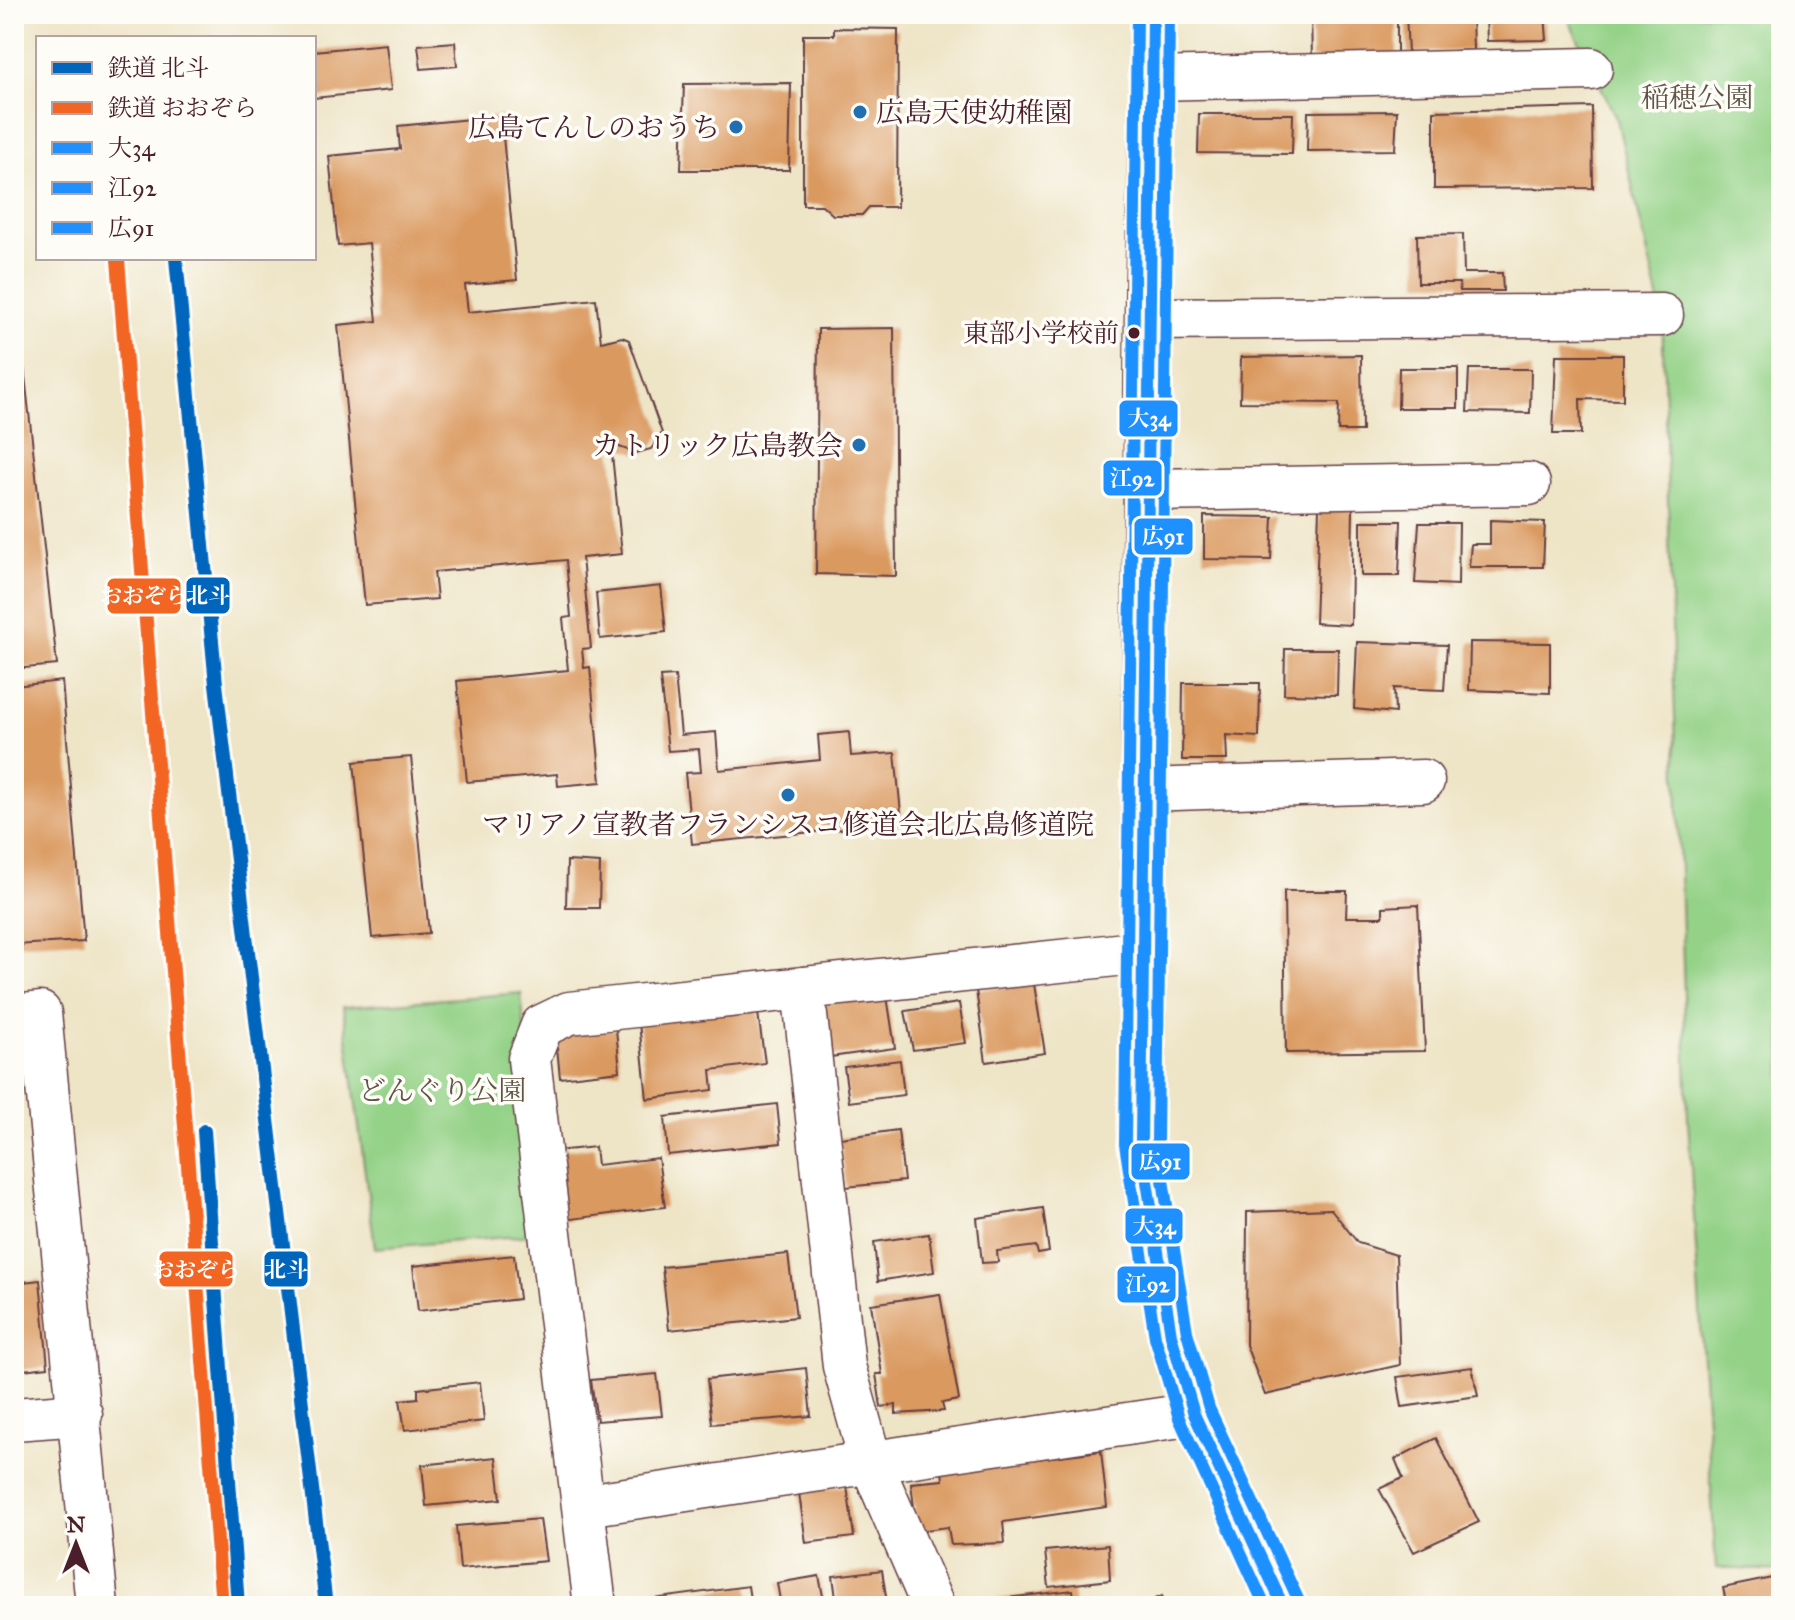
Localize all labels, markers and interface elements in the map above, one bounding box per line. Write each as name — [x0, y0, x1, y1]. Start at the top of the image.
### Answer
legend — [36, 36, 316, 260]
text: 鉄道 北斗 — [108, 53, 209, 83]
park label: 稲穂公園 — [1641, 80, 1753, 115]
text: 鉄道 おおぞら — [108, 93, 257, 123]
place label: 広島天使幼稚園 — [876, 95, 1072, 130]
marker: 広島天使幼稚園 — [851, 103, 869, 121]
place label: 広島てんしのおうち — [468, 110, 720, 145]
marker: 広島てんしのおうち — [727, 118, 745, 136]
text: 大34 — [108, 133, 156, 163]
text: 江92 — [108, 173, 157, 203]
text: 広91 — [108, 213, 154, 243]
place label: 東部小学校前 — [963, 317, 1119, 349]
marker: 東部小学校前 — [1126, 325, 1142, 341]
line badge: 大34 — [1118, 399, 1179, 438]
text: 大34 — [1127, 405, 1172, 432]
place label: カトリック広島教会 — [592, 428, 843, 463]
marker: カトリック広島教会 — [850, 436, 868, 454]
line badge: 江92 — [1102, 459, 1163, 497]
text: 江92 — [1110, 465, 1155, 492]
line badge: 広91 — [1133, 517, 1194, 556]
text: 広91 — [1142, 523, 1184, 550]
line badge: 北斗 — [185, 576, 231, 615]
line badge: おおぞら — [106, 577, 182, 615]
text: おおぞら — [100, 582, 188, 609]
text: 北斗 — [186, 582, 230, 609]
marker: マリアノ宣教者フランシスコ修道会北広島修道院 — [779, 786, 797, 804]
place label: マリアノ宣教者フランシスコ修道会北広島修道院 — [482, 807, 1094, 842]
park label: どんぐり公園 — [358, 1073, 526, 1108]
line badge: 広91 — [1130, 1142, 1191, 1181]
text: 広91 — [1139, 1148, 1181, 1175]
line badge: 大34 — [1124, 1207, 1184, 1245]
text: 大34 — [1132, 1213, 1177, 1240]
line badge: おおぞら — [158, 1250, 234, 1288]
line badge: 北斗 — [263, 1250, 309, 1288]
text: おおぞら — [152, 1256, 240, 1283]
text: 北斗 — [264, 1256, 308, 1283]
line badge: 江92 — [1116, 1265, 1177, 1304]
text: 江92 — [1125, 1271, 1170, 1298]
north arrow — [36, 1504, 116, 1584]
text: N — [67, 1511, 86, 1538]

